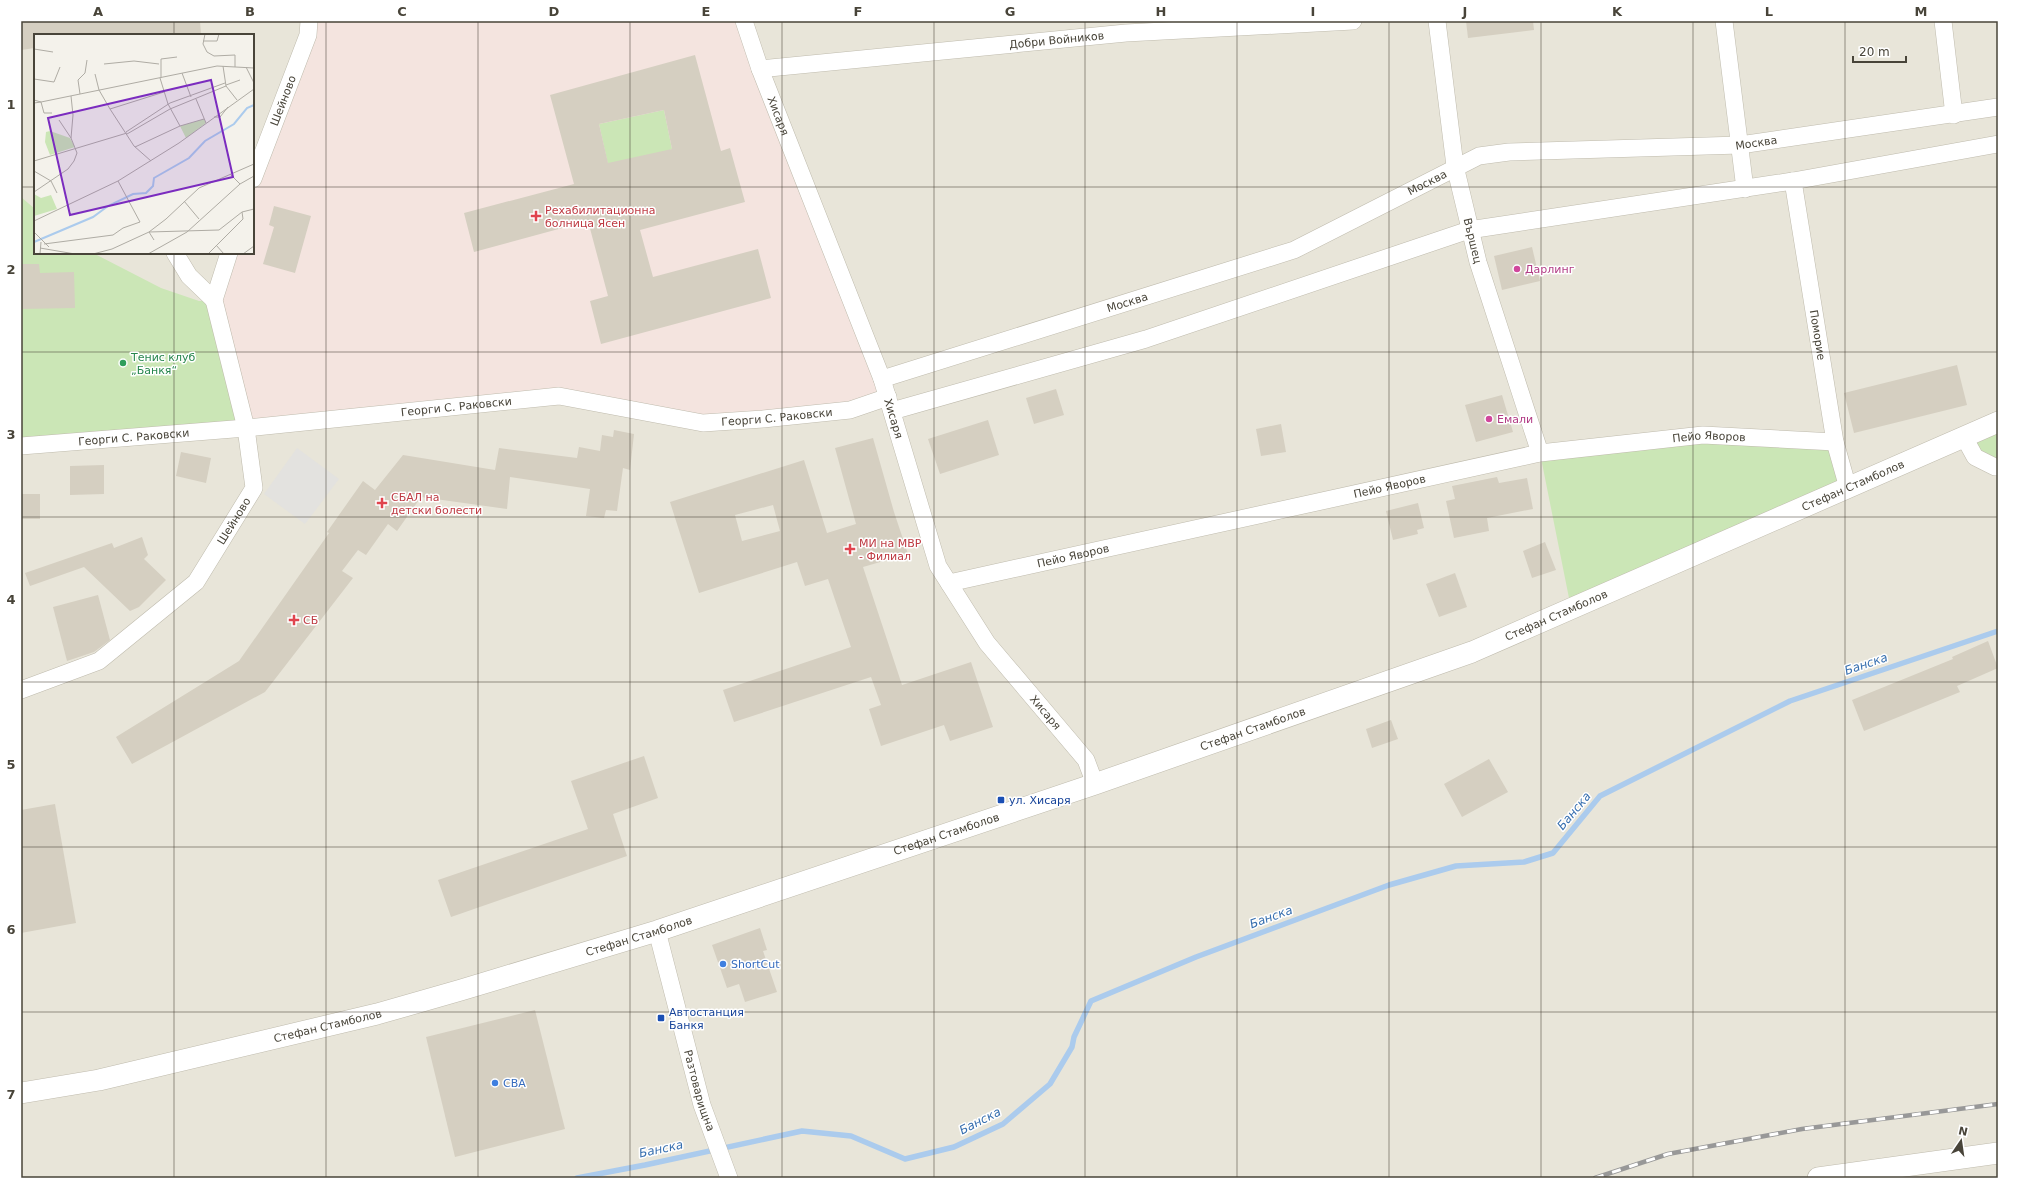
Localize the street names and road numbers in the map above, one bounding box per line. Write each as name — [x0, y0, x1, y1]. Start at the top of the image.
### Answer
street label: Добри Войников — [1008, 29, 1105, 51]
street label: Шейново — [268, 73, 299, 128]
street label: Хисаря — [764, 95, 792, 138]
street label: Москва — [1734, 134, 1778, 153]
street label: Москва — [1406, 167, 1449, 198]
street label: Вършец — [1461, 217, 1484, 265]
street label: Москва — [1105, 290, 1149, 315]
street label: Поморие — [1807, 309, 1828, 362]
street label: Георги С. Раковски — [400, 395, 512, 419]
street label: Хисаря — [881, 397, 905, 440]
street label: Георги С. Раковски — [721, 406, 833, 429]
street label: Георги С. Раковски — [78, 427, 190, 448]
street label: Пейо Яворов — [1672, 429, 1746, 445]
street label: Стефан Стамболов — [1800, 458, 1906, 514]
street label: Пейо Яворов — [1352, 472, 1427, 501]
street label: Шейново — [215, 495, 254, 547]
street label: Пейо Яворов — [1036, 542, 1110, 570]
street label: Стефан Стамболов — [1503, 588, 1610, 644]
street label: Хисаря — [1027, 693, 1064, 733]
street label: Стефан Стамболов — [1199, 705, 1307, 754]
street label: Стефан Стамболов — [892, 811, 1001, 858]
street label: Стефан Стамболов — [584, 914, 694, 959]
street label: Стефан Стамболов — [272, 1007, 383, 1045]
street label: Разтоварищна — [681, 1049, 717, 1133]

